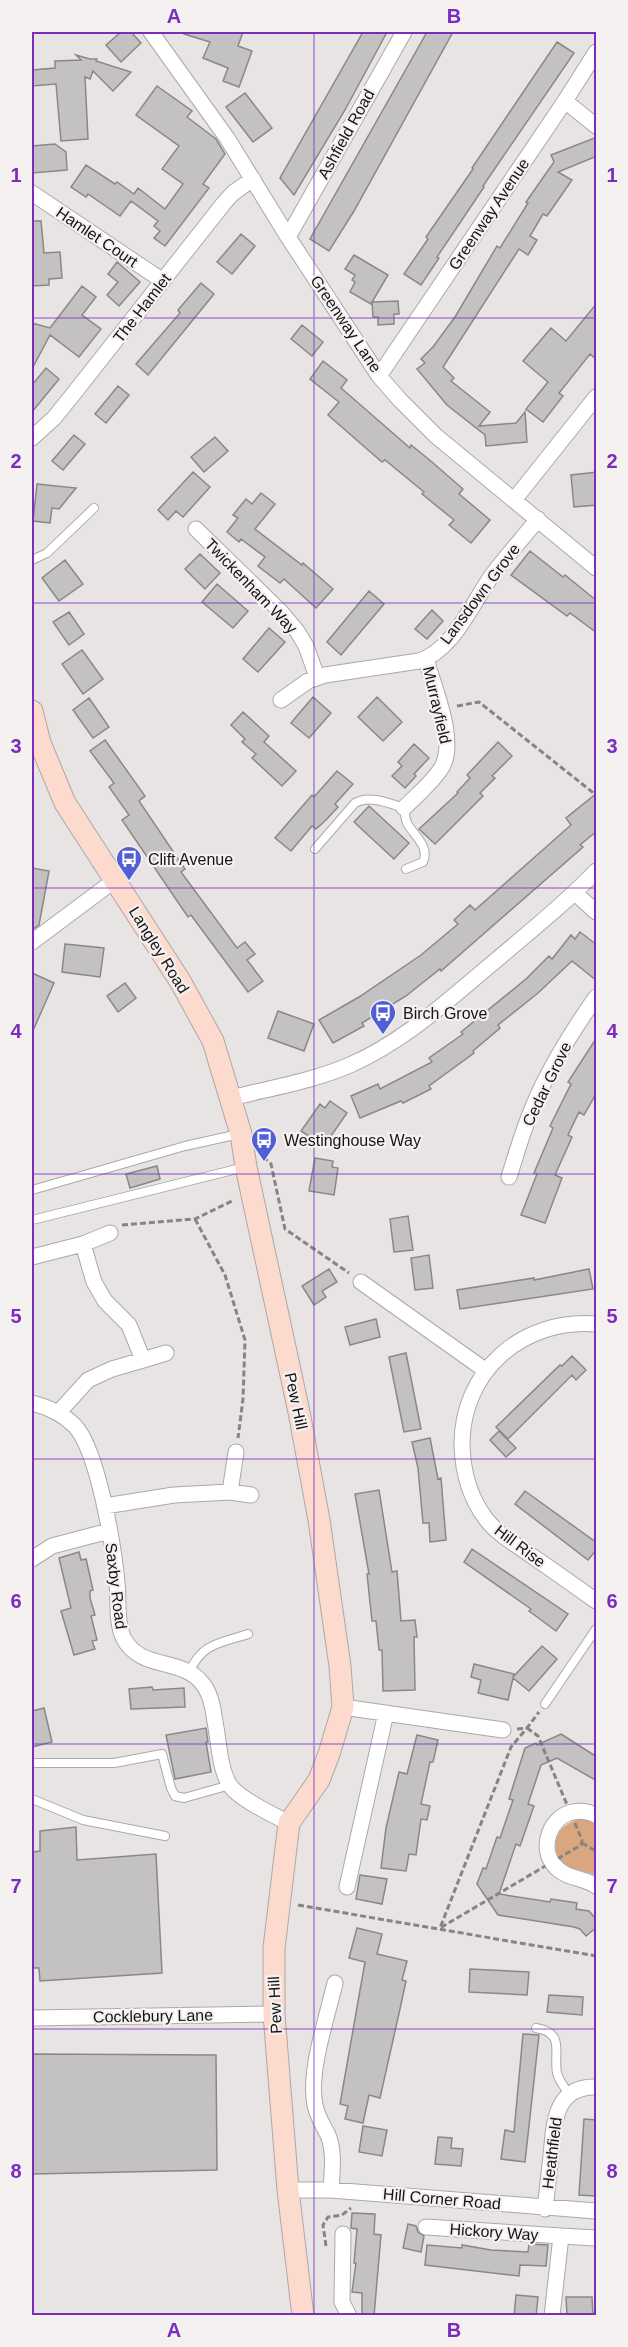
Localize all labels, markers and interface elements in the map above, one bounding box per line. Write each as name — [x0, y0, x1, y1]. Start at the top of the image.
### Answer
text: A — [167, 5, 181, 27]
text: B — [447, 5, 461, 27]
street label: Ashfield Road — [314, 86, 378, 182]
street label: Greenway Avenue — [445, 155, 533, 273]
text: 1 — [10, 164, 22, 186]
text: 1 — [606, 164, 618, 186]
street label: Hamlet Court — [53, 204, 141, 271]
street label: The Hamlet — [110, 270, 174, 346]
street label: Greenway Lane — [307, 272, 385, 376]
text: 2 — [10, 450, 22, 472]
text: 2 — [606, 450, 618, 472]
street label: Twickenham Way — [202, 535, 300, 637]
street label: Lansdown Grove — [437, 541, 523, 647]
street label: Murrayfield — [420, 665, 454, 745]
text: 3 — [10, 735, 22, 757]
text: 3 — [606, 735, 618, 757]
bus stop icon: Clift Avenue — [114, 844, 144, 882]
place label: Clift Avenue — [148, 851, 233, 868]
street label: Langley Road — [126, 904, 192, 996]
bus stop icon: Birch Grove — [368, 998, 398, 1036]
place label: Birch Grove — [403, 1005, 488, 1022]
text: 4 — [10, 1020, 22, 1042]
text: 4 — [606, 1020, 618, 1042]
street label: Cedar Grove — [519, 1039, 575, 1129]
bus stop icon: Westinghouse Way — [249, 1125, 279, 1163]
place label: Westinghouse Way — [284, 1132, 421, 1149]
text: 5 — [10, 1305, 22, 1327]
text: 5 — [606, 1305, 618, 1327]
street label: Pew Hill — [282, 1371, 310, 1431]
street label: Hill Rise — [491, 1522, 549, 1571]
street label: Saxby Road — [102, 1542, 130, 1630]
text: 6 — [10, 1590, 22, 1612]
text: 6 — [606, 1590, 618, 1612]
text: 7 — [10, 1875, 22, 1897]
text: 7 — [606, 1875, 618, 1897]
street label: Pew Hill — [265, 1976, 285, 2034]
street label: Cocklebury Lane — [93, 2006, 213, 2026]
street label: Heathfield — [539, 2116, 565, 2190]
text: 8 — [10, 2160, 22, 2182]
text: 8 — [606, 2160, 618, 2182]
street label: Hill Corner Road — [382, 2185, 502, 2213]
street label: Hickory Way — [449, 2220, 539, 2244]
text: A — [167, 2319, 181, 2341]
text: B — [447, 2319, 461, 2341]

